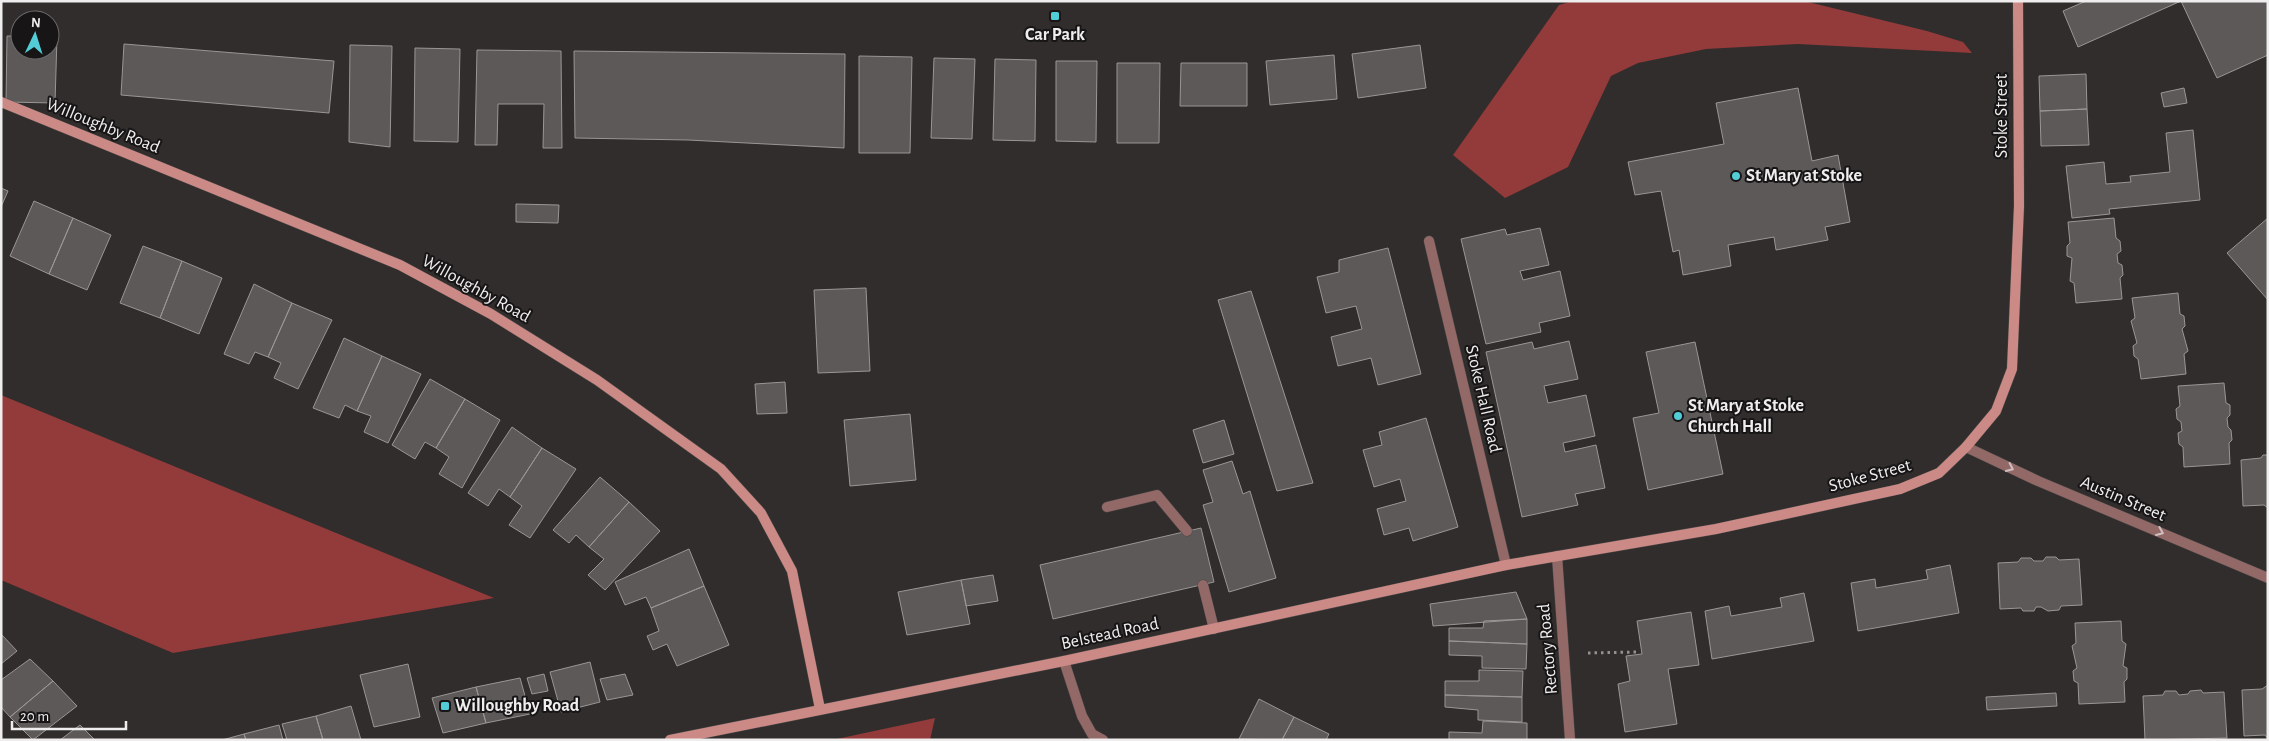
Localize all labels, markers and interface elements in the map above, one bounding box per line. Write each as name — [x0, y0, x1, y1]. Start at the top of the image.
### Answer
north arrow — [10, 10, 60, 60]
marker: Car Park — [1049, 10, 1061, 22]
text: N — [30, 16, 41, 30]
place label: Car Park — [1025, 26, 1085, 44]
street label: Stoke Street — [1993, 74, 2011, 158]
street label: Willoughby Road — [44, 95, 162, 157]
place label: St Mary at Stoke — [1746, 167, 1862, 185]
marker: St Mary at Stoke — [1730, 170, 1742, 182]
street label: Willoughby Road — [419, 252, 533, 326]
street label: Stoke Hall Road — [1462, 343, 1504, 455]
place label: St Mary at Stoke Church Hall — [1688, 397, 1804, 436]
marker: St Mary at Stoke Church Hall — [1672, 410, 1684, 422]
street label: Stoke Street — [1827, 456, 1913, 496]
one-way arrow — [2005, 462, 2014, 472]
street label: Austin Street — [2078, 473, 2168, 525]
one-way arrow — [2155, 526, 2164, 537]
street label: Rectory Road — [1535, 603, 1561, 695]
street label: Belstead Road — [1060, 615, 1160, 653]
place label: Willoughby Road — [455, 697, 580, 715]
scale bar — [12, 698, 126, 730]
marker: Willoughby Road — [439, 700, 451, 712]
text: 20 m — [20, 709, 49, 724]

